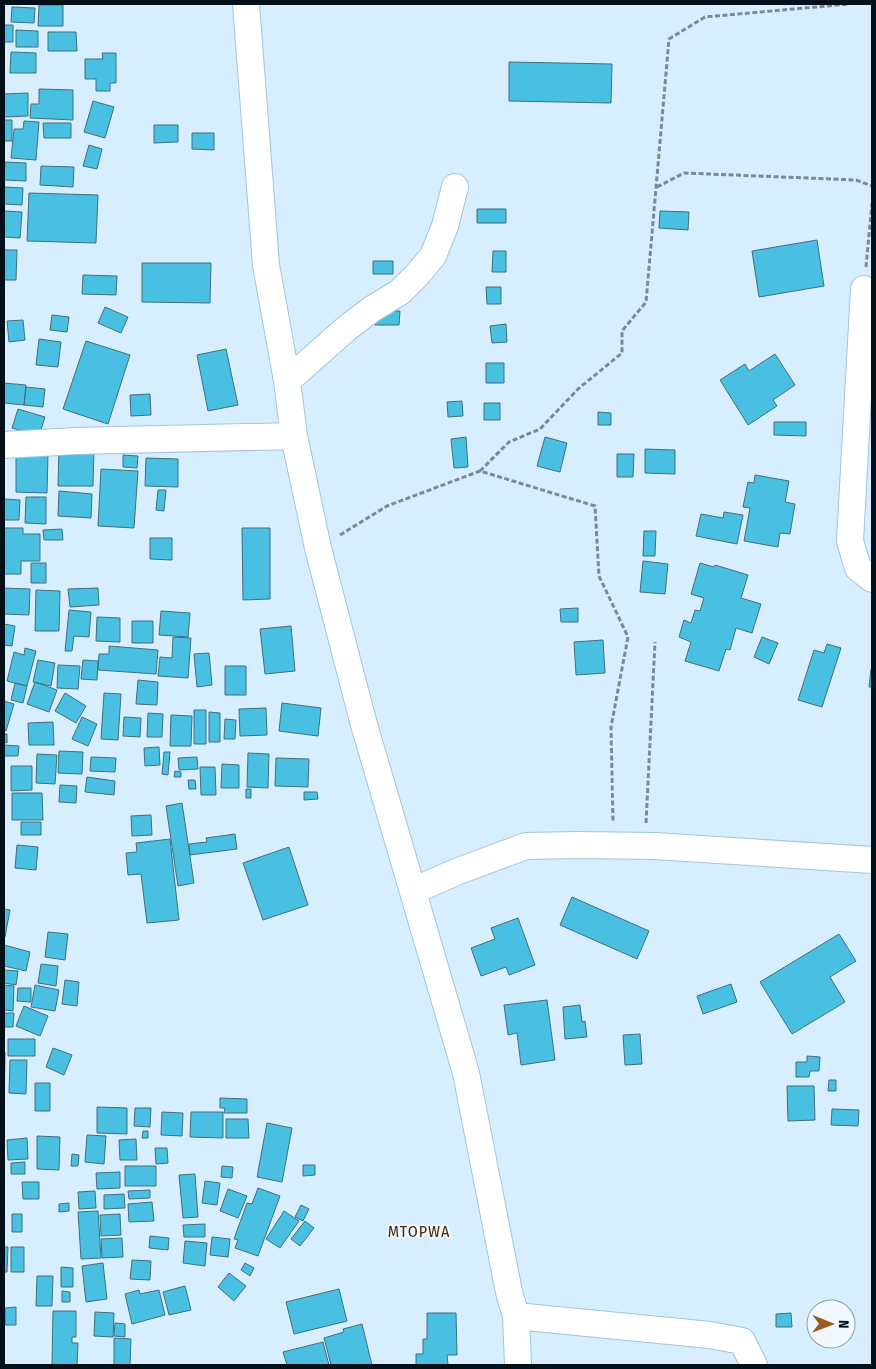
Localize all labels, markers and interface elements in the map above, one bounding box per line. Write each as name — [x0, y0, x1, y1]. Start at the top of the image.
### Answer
district label: MTOPWA — [388, 1222, 450, 1241]
north arrow — [806, 1299, 856, 1349]
text: N — [835, 1320, 852, 1329]

